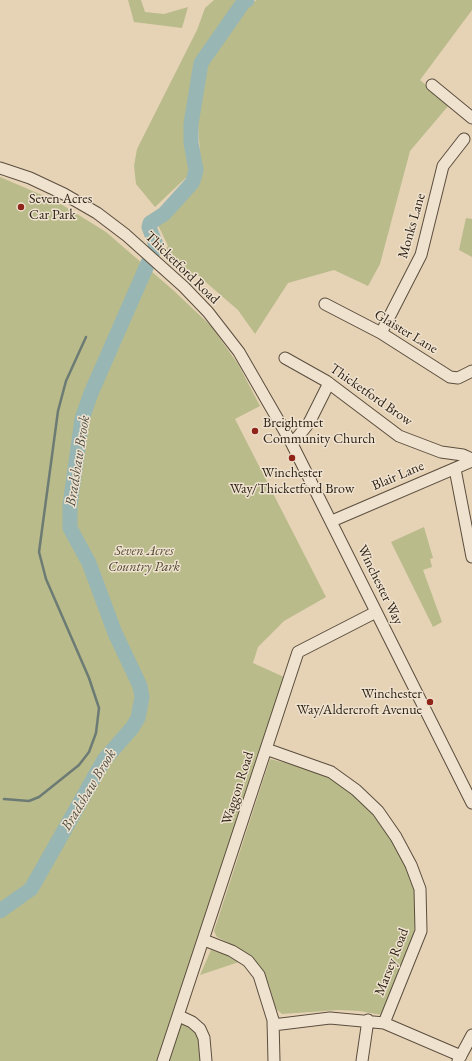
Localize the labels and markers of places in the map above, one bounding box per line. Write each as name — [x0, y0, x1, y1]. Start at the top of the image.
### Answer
place label: Seven Acres Car Park — [29, 191, 92, 224]
marker: Seven Acres Car Park — [16, 202, 26, 212]
place label: Breightmet Community Church — [263, 415, 375, 448]
marker: Breightmet Community Church — [250, 426, 260, 436]
marker: Winchester Way/Thicketford Brow — [287, 453, 297, 463]
place label: Winchester Way/Thicketford Brow — [230, 465, 354, 498]
place label: Winchester Way/Aldercroft Avenue — [297, 686, 422, 718]
marker: Winchester Way/Aldercroft Avenue — [425, 697, 435, 707]

